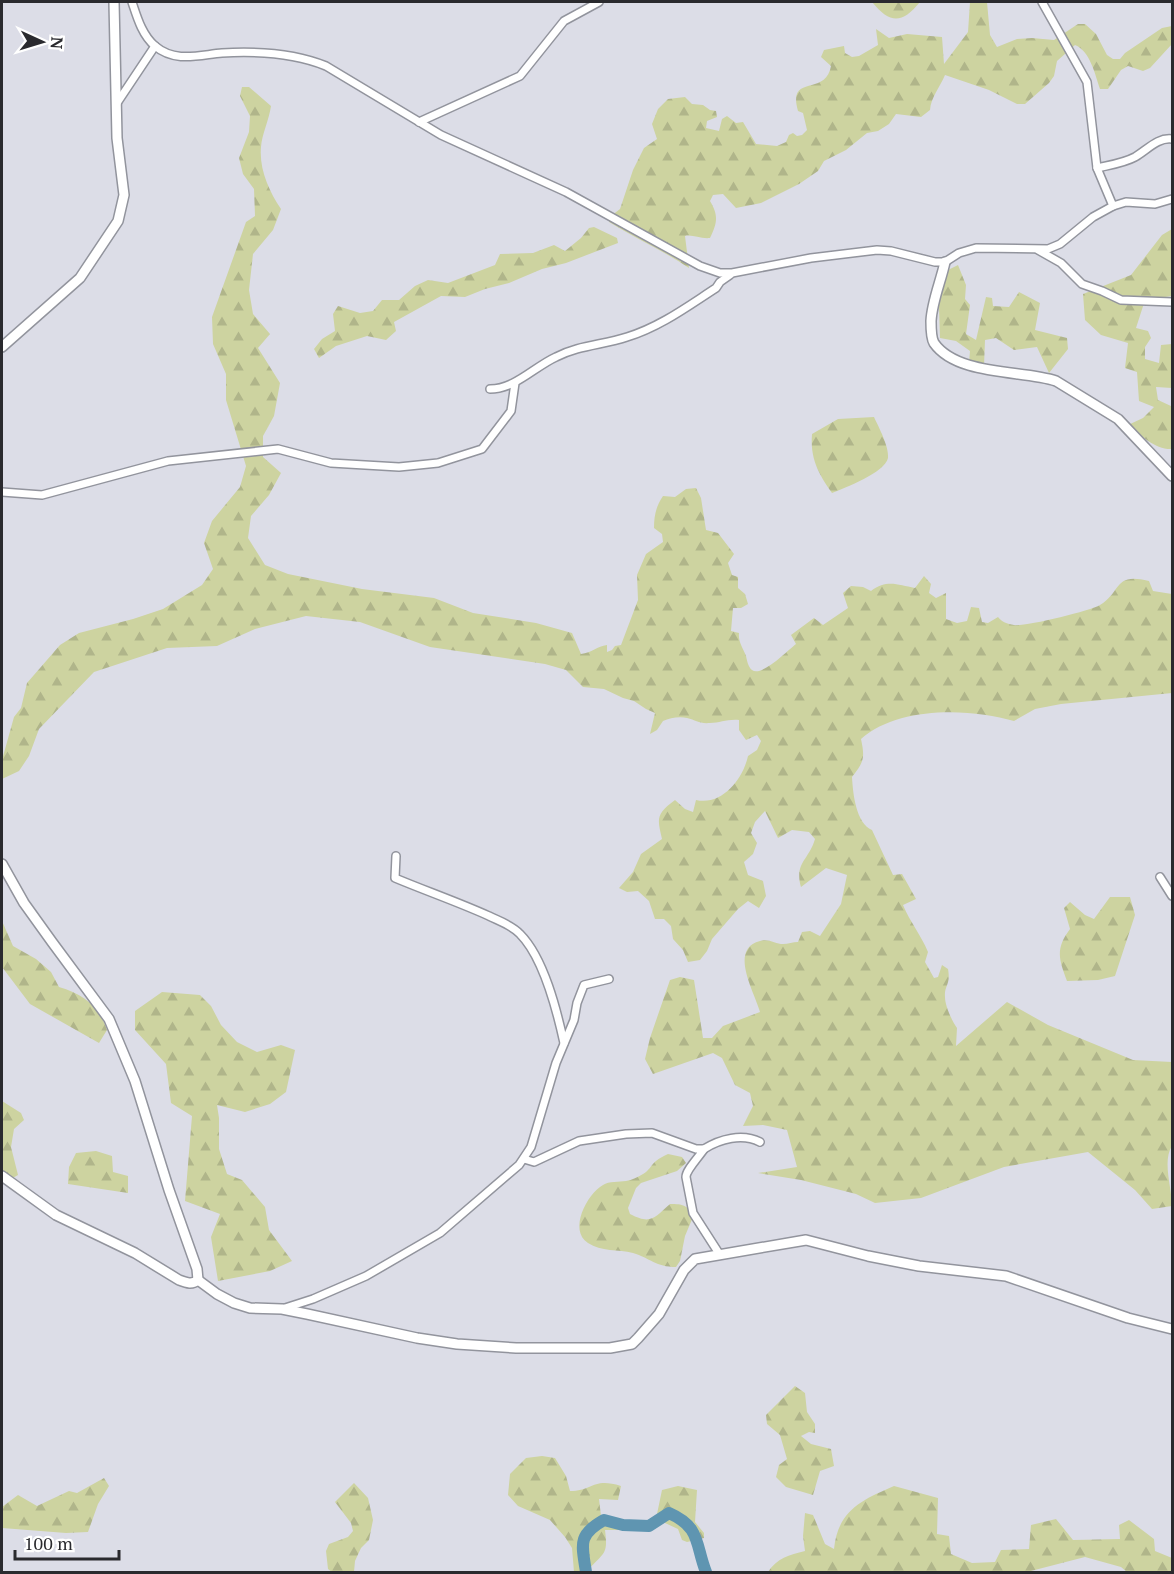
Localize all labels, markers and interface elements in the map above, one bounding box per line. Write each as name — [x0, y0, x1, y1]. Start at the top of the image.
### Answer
north arrow — [12, 12, 72, 72]
text: N — [46, 36, 68, 50]
scale bar — [15, 1523, 118, 1561]
text: 100 m — [24, 1531, 73, 1555]

